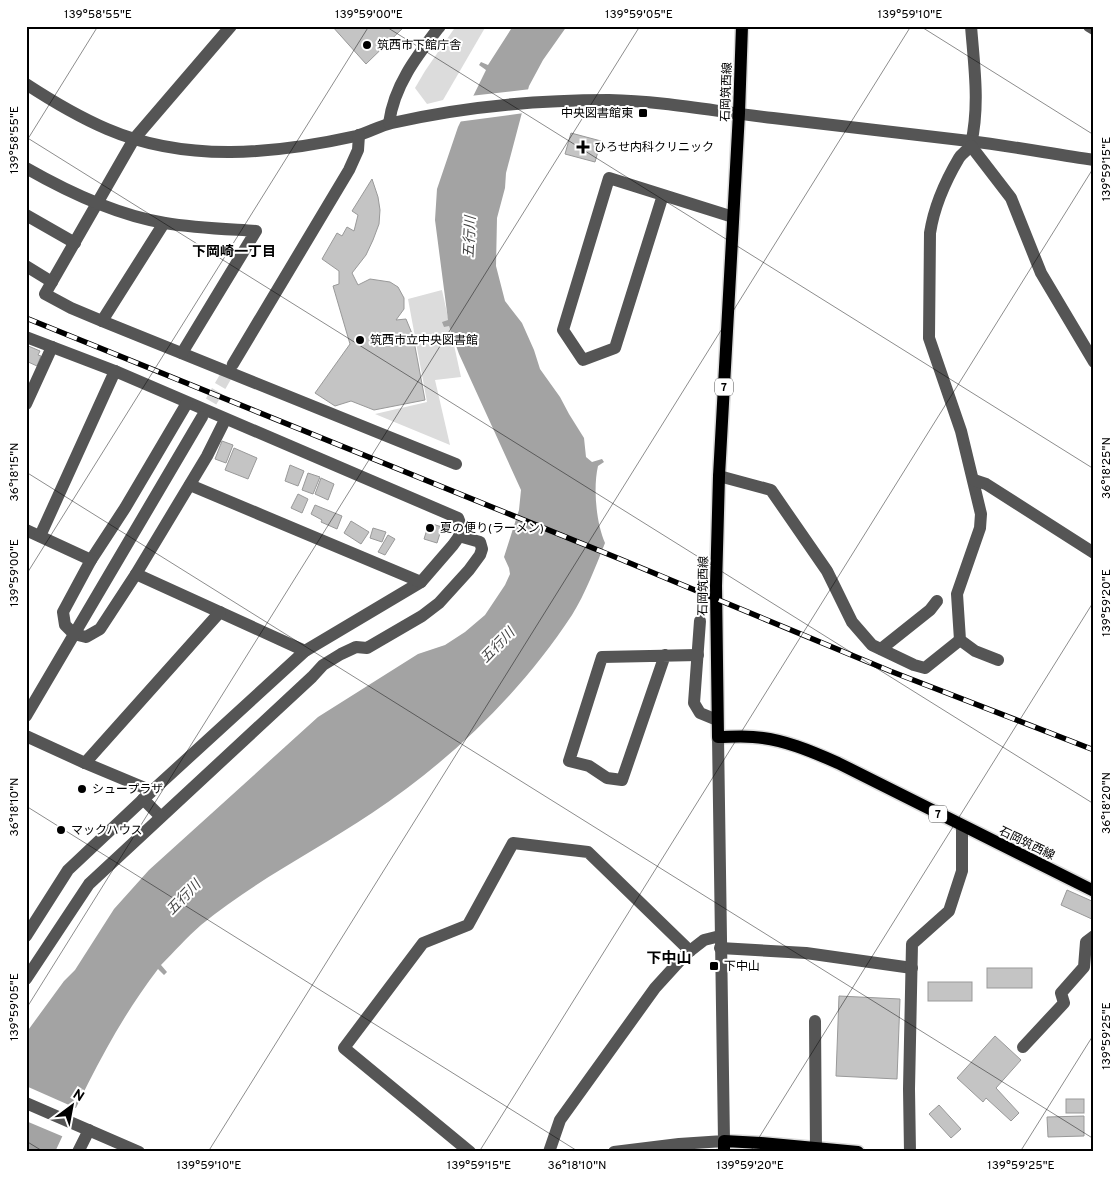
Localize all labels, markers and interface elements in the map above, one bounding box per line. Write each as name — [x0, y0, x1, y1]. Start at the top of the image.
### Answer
text: 139°58'55"E — [64, 7, 132, 23]
text: 139°59'00"E — [335, 7, 403, 23]
text: 139°59'05"E — [605, 7, 673, 23]
text: 139°59'10"E — [878, 7, 942, 23]
place label: 筑西市下館庁舎 — [377, 38, 461, 54]
marker: 筑西市下館庁舎 — [361, 39, 373, 51]
street label: 石岡筑西線 — [718, 62, 736, 122]
text: 139°58'55"E — [7, 106, 23, 174]
place label: 中央図書館東 — [561, 106, 633, 122]
marker: 中央図書館東 — [637, 107, 649, 119]
text: 139°59'15"E — [1099, 137, 1115, 201]
marker: ひろせ内科クリニック — [576, 140, 590, 154]
place label: ひろせ内科クリニック — [594, 140, 714, 156]
water label: 五行川 — [461, 214, 480, 258]
district label: 下岡崎一丁目 — [192, 244, 276, 261]
place label: 筑西市立中央図書館 — [370, 333, 478, 349]
marker: 筑西市立中央図書館 — [354, 334, 366, 346]
road number: 7 — [715, 378, 733, 396]
text: 36°18'25"N — [1099, 437, 1115, 499]
text: 36°18'15"N — [7, 443, 23, 501]
place label: 夏の便り(ラーメン) — [440, 521, 544, 537]
marker: 夏の便り(ラーメン) — [424, 522, 436, 534]
text: 139°59'00"E — [7, 539, 23, 607]
street label: 石岡筑西線 — [695, 556, 713, 616]
text: 139°59'20"E — [1099, 569, 1115, 637]
water label: 五行川 — [477, 624, 520, 667]
text: 36°18'20"N — [1099, 772, 1115, 834]
text: 36°18'10"N — [7, 777, 23, 837]
place label: シュープラザ — [92, 782, 163, 798]
marker: シュープラザ — [76, 783, 88, 795]
road number: 7 — [929, 806, 947, 822]
place label: マックハウス — [71, 823, 142, 839]
marker: マックハウス — [55, 824, 67, 836]
street label: 石岡筑西線 — [996, 824, 1057, 864]
water label: 五行川 — [163, 876, 206, 919]
district label: 下中山 — [646, 950, 692, 969]
place label: 下中山 — [724, 959, 760, 975]
marker: 下中山 — [708, 960, 720, 972]
text: 139°59'05"E — [7, 973, 23, 1041]
text: 139°59'25"E — [1099, 1002, 1115, 1070]
north arrow — [48, 1080, 98, 1130]
text: N — [69, 1086, 87, 1106]
text: 139°59'10"E — [177, 1158, 241, 1174]
text: 139°59'15"E — [447, 1158, 511, 1174]
text: 36°18'10"N — [547, 1158, 607, 1174]
text: 139°59'20"E — [716, 1158, 784, 1174]
text: 139°59'25"E — [987, 1158, 1055, 1174]

